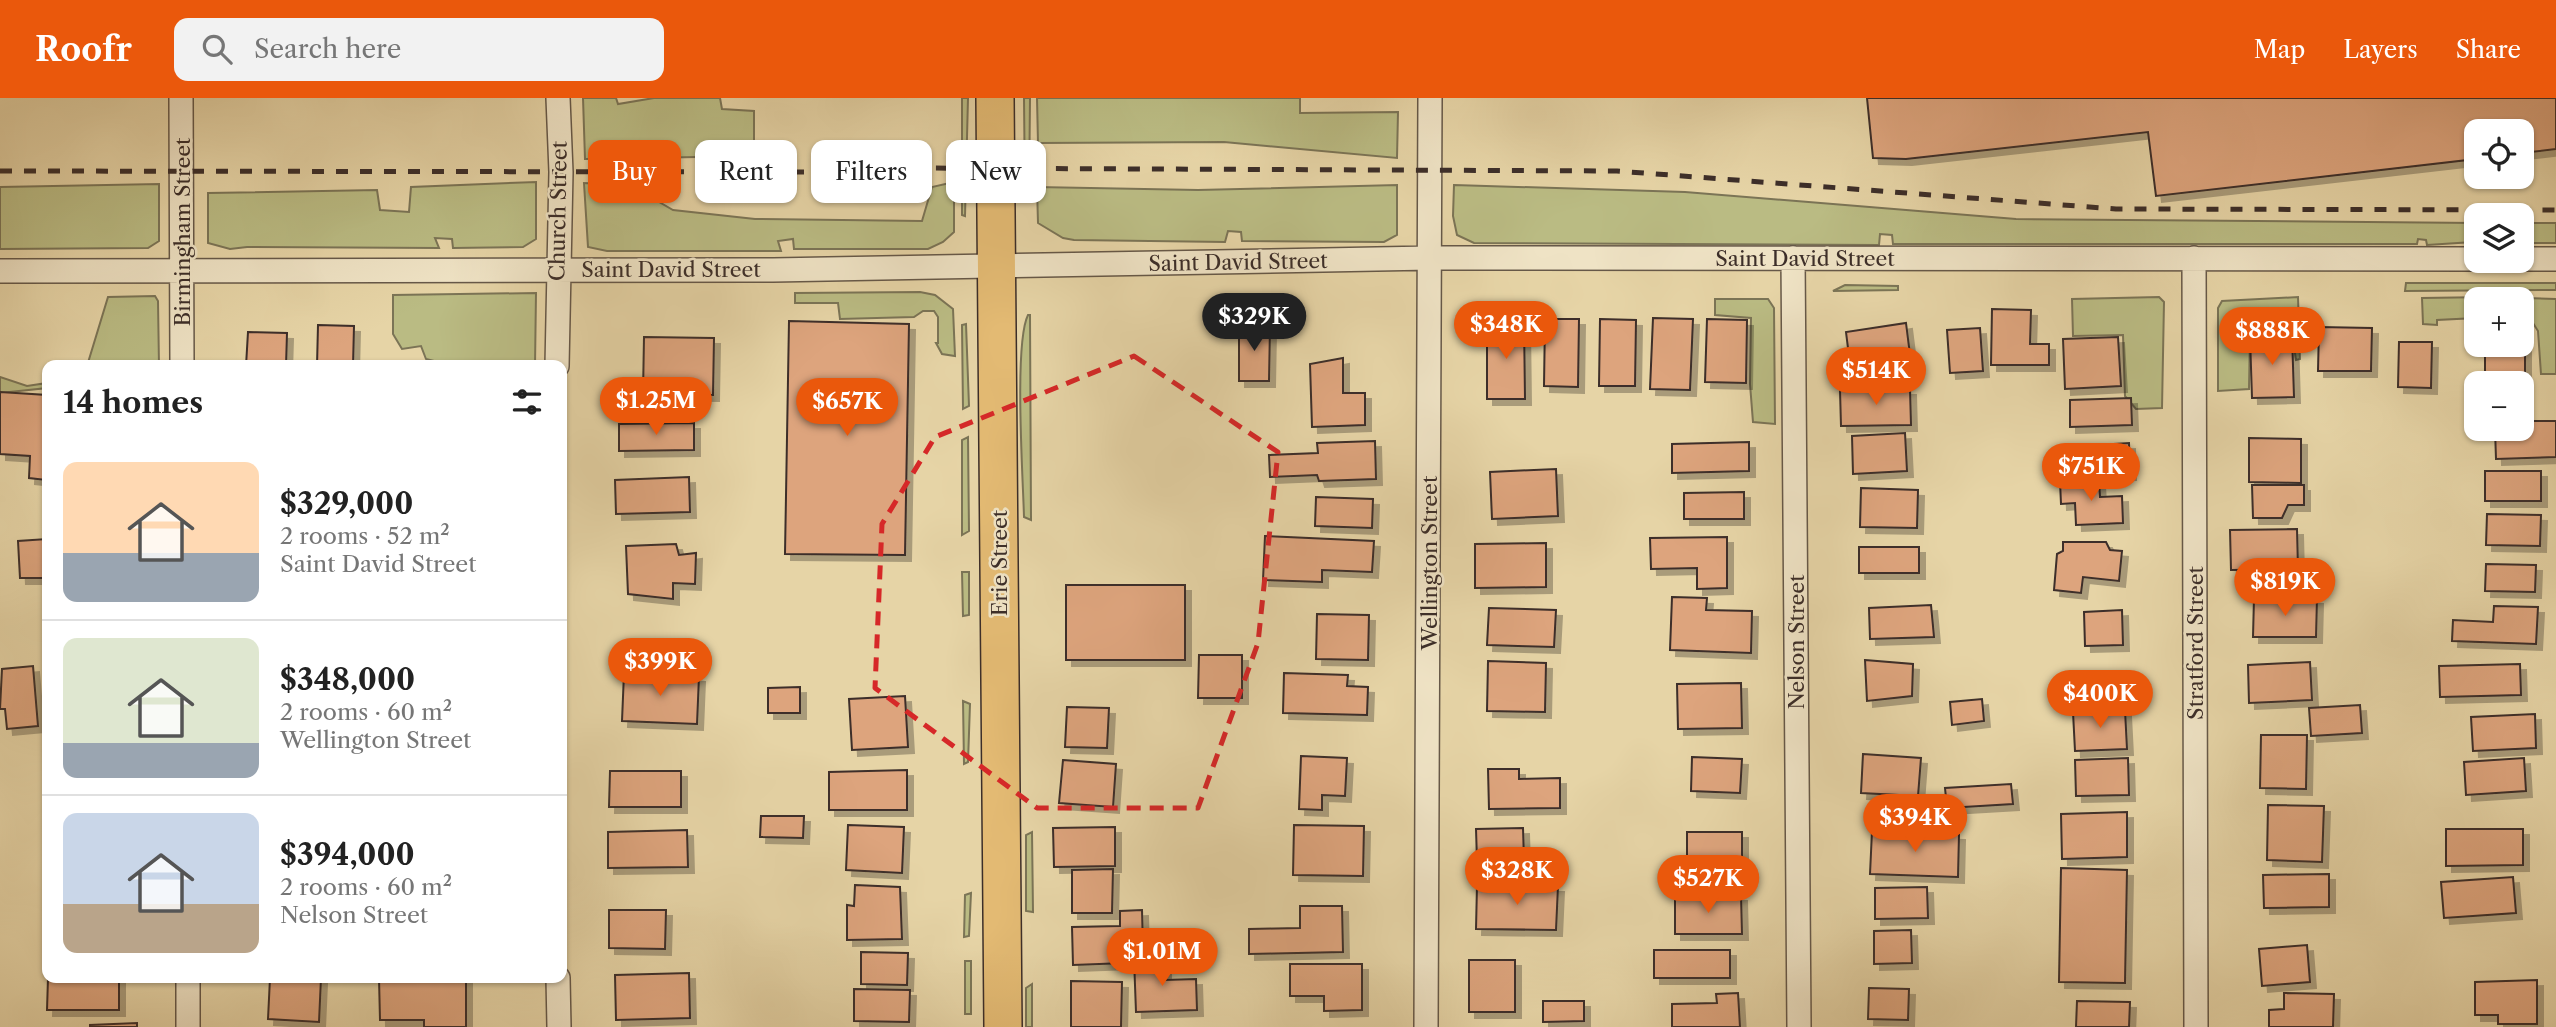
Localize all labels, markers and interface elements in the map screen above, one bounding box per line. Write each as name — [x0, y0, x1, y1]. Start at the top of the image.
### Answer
search box — [174, 18, 664, 81]
text: Roofr — [35, 29, 132, 70]
icon: search — [198, 30, 236, 68]
text: Search here — [254, 33, 401, 65]
text: Map — [2254, 35, 2305, 64]
text: Layers — [2343, 35, 2418, 64]
text: Share — [2456, 35, 2521, 64]
map controls — [2464, 119, 2534, 441]
button: locate — [2464, 119, 2534, 189]
street label: Birmingham Street — [170, 137, 195, 326]
street label: Church Street — [544, 140, 572, 281]
chip: Buy — [588, 140, 681, 203]
chip: Rent — [695, 140, 797, 203]
chip: Filters — [811, 140, 932, 203]
chip: New — [946, 140, 1046, 203]
button: layers — [2464, 203, 2534, 273]
street label: Saint David Street — [1715, 246, 1895, 271]
street label: Saint David Street — [1148, 248, 1328, 276]
street label: Saint David Street — [581, 257, 761, 282]
button: + — [2464, 287, 2534, 357]
pin: $329K — [1205, 294, 1303, 353]
text: $329K — [1218, 302, 1290, 330]
pin: $348K — [1457, 302, 1555, 361]
pin: $888K — [2223, 308, 2321, 367]
text: $348K — [1470, 310, 1542, 338]
text: $888K — [2235, 316, 2309, 344]
pin: $514K — [1827, 348, 1925, 407]
text: $514K — [1842, 356, 1910, 384]
button: − — [2464, 371, 2534, 441]
pin: $1.25M — [599, 378, 713, 437]
pin: $657K — [798, 378, 896, 438]
icon: filters — [508, 383, 546, 421]
text: 14 homes — [63, 384, 203, 421]
text: $1.25M — [616, 386, 696, 414]
text: $657K — [812, 387, 882, 415]
pin: $751K — [2042, 444, 2140, 503]
text: $751K — [2058, 452, 2124, 480]
street label: Wellington Street — [1417, 475, 1442, 651]
text: $329,000 — [280, 485, 413, 522]
icon: home — [119, 490, 203, 574]
street label: Erie Street — [987, 509, 1012, 616]
text: 2 rooms · 52 m² — [280, 522, 450, 550]
text: Saint David Street — [280, 550, 476, 578]
pin: $819K — [2236, 559, 2334, 618]
street label: Stratford Street — [2183, 566, 2208, 720]
text: $819K — [2250, 567, 2320, 595]
street label: Nelson Street — [1784, 574, 1809, 710]
pin: $399K — [611, 638, 709, 698]
text: $399K — [624, 647, 696, 675]
text: $348,000 — [280, 661, 415, 698]
icon: home — [119, 666, 203, 750]
pin: $400K — [2051, 670, 2149, 730]
text: $400K — [2063, 679, 2137, 707]
text: 2 rooms · 60 m² — [280, 698, 452, 726]
text: Wellington Street — [280, 726, 471, 754]
pin: $394K — [1866, 794, 1964, 854]
text: $394K — [1879, 803, 1951, 831]
text: $394,000 — [280, 836, 415, 873]
icon: home — [119, 841, 203, 925]
pin: $328K — [1468, 848, 1566, 907]
text: $328K — [1481, 856, 1553, 884]
pin: $527K — [1659, 856, 1757, 915]
text: $527K — [1673, 864, 1743, 892]
text: 2 rooms · 60 m² — [280, 873, 452, 901]
text: Nelson Street — [280, 901, 428, 929]
pin: $1.01M — [1105, 928, 1219, 988]
text: $1.01M — [1123, 937, 1201, 965]

